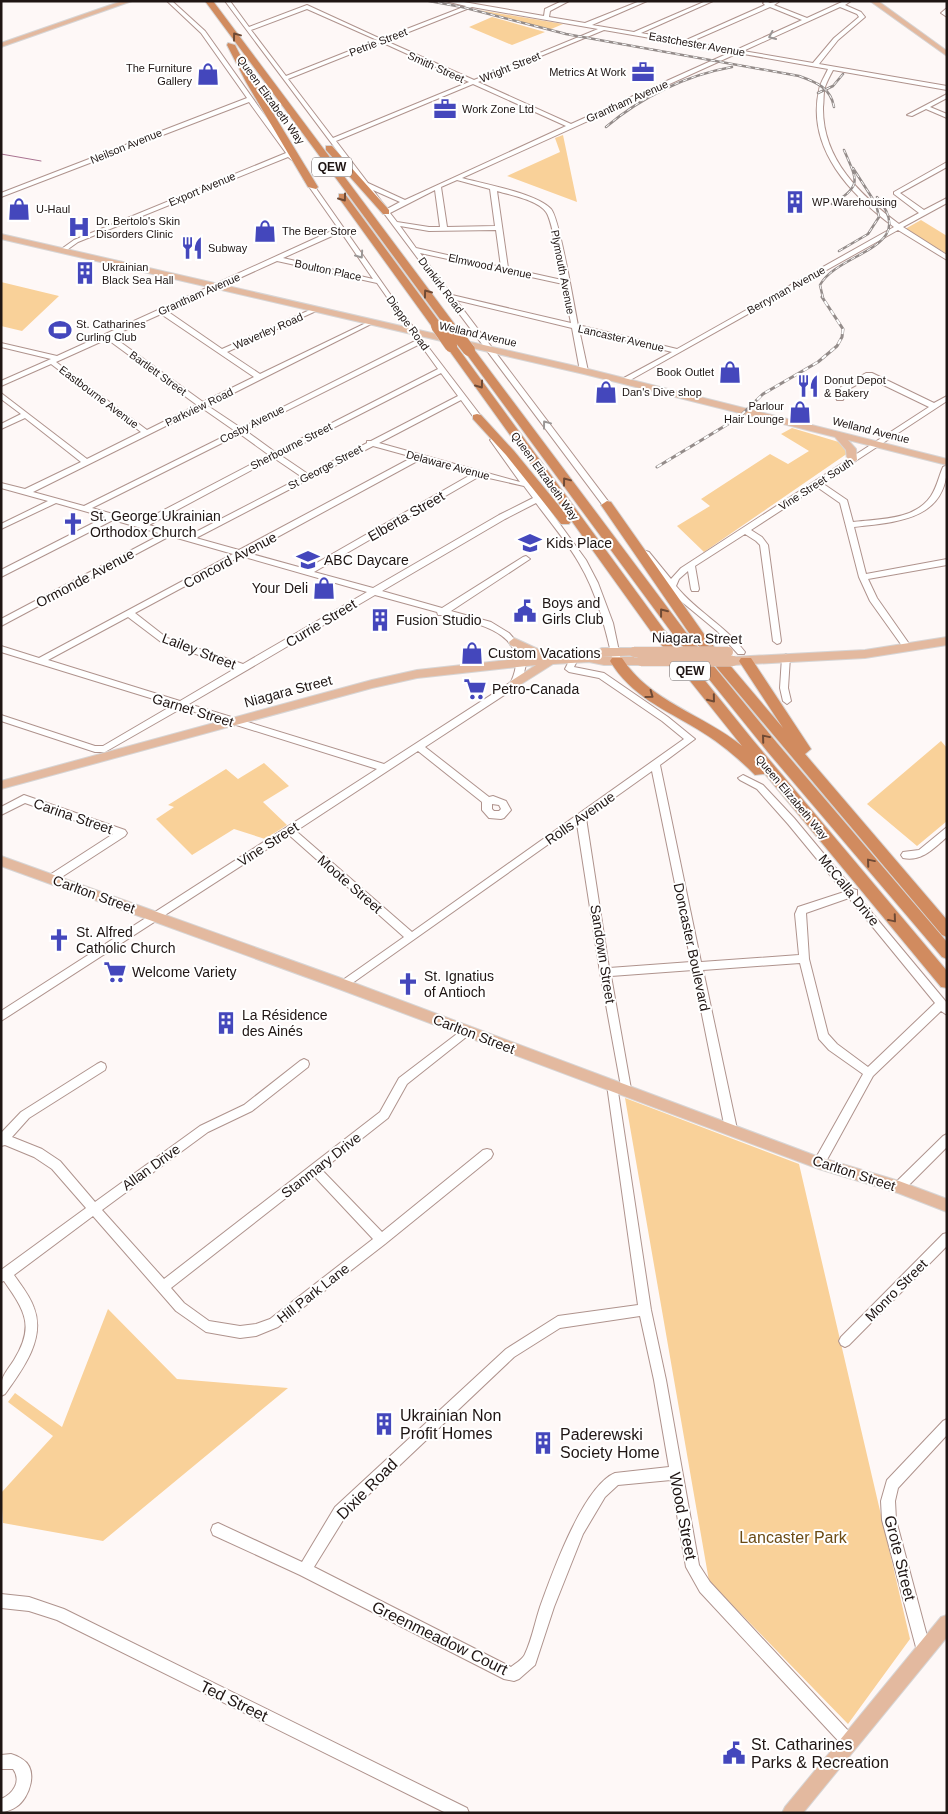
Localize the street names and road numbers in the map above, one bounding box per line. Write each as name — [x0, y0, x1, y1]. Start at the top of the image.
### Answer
street label: Petrie Street — [347, 25, 409, 59]
street label: Eastchester Avenue — [648, 30, 746, 58]
street label: Smith Street — [406, 49, 466, 85]
street label: Wright Street — [478, 49, 542, 85]
street label: Queen Elizabeth Way — [235, 54, 307, 147]
street label: Grantham Avenue — [584, 78, 670, 124]
street label: Neilson Avenue — [88, 126, 164, 166]
road number: QEW — [312, 158, 352, 176]
street label: Export Avenue — [167, 170, 237, 208]
street label: Plymouth Avenue — [549, 229, 577, 315]
street label: Elmwood Avenue — [447, 251, 533, 281]
street label: Dunkirk Road — [416, 255, 466, 315]
street label: Boulton Place — [294, 257, 362, 283]
street label: Berryman Avenue — [745, 264, 827, 316]
street label: Grantham Avenue — [156, 271, 242, 317]
street label: Dieppe Road — [384, 293, 432, 353]
street label: Waverley Road — [231, 310, 305, 352]
street label: Welland Avenue — [438, 319, 518, 349]
street label: Lancaster Avenue — [577, 322, 665, 354]
street label: Bartlett Street — [127, 348, 189, 398]
street label: Eastbourne Avenue — [57, 363, 141, 431]
street label: Parkview Road — [163, 385, 235, 429]
street label: Cosby Avenue — [218, 403, 286, 445]
street label: Welland Avenue — [831, 415, 911, 445]
street label: Sherbourne Street — [248, 420, 334, 472]
street label: Queen Elizabeth Way — [509, 430, 581, 523]
street label: St George Street — [286, 442, 364, 492]
street label: Delaware Avenue — [405, 448, 491, 482]
street label: Vine Street South — [777, 456, 855, 512]
street label: Elberta Street — [365, 488, 447, 544]
street label: Concord Avenue — [181, 529, 280, 591]
street label: Ormonde Avenue — [33, 545, 137, 611]
street label: Currie Street — [283, 596, 359, 650]
street label: Niagara Street — [652, 629, 742, 647]
street label: Lailey Street — [160, 630, 238, 672]
road number: QEW — [670, 661, 710, 680]
street label: Niagara Street — [242, 672, 334, 710]
street label: Garnet Street — [150, 690, 236, 730]
street label: Queen Elizabeth Way — [753, 753, 831, 842]
street label: Rolls Avenue — [542, 788, 618, 848]
street label: Carina Street — [31, 795, 115, 837]
street label: Vine Street — [235, 818, 301, 870]
street label: McCalla Drive — [815, 851, 883, 929]
street label: Moote Street — [315, 852, 386, 916]
street label: Carlton Street — [51, 872, 137, 916]
street label: Doncaster Boulevard — [671, 881, 713, 1013]
street label: Sandown Street — [587, 904, 619, 1005]
street label: Carlton Street — [431, 1011, 517, 1057]
street label: Stanmary Drive — [278, 1129, 364, 1201]
street label: Allan Drive — [119, 1141, 183, 1193]
street label: Carlton Street — [810, 1152, 898, 1194]
street label: Monro Street — [862, 1256, 930, 1324]
street label: Hill Park Lane — [274, 1260, 352, 1326]
street label: Dixie Road — [333, 1455, 401, 1523]
street label: Wood Street — [666, 1471, 700, 1562]
street label: Grote Street — [881, 1514, 919, 1603]
street label: Greenmeadow Court — [370, 1598, 511, 1678]
street label: Ted Street — [197, 1677, 271, 1725]

